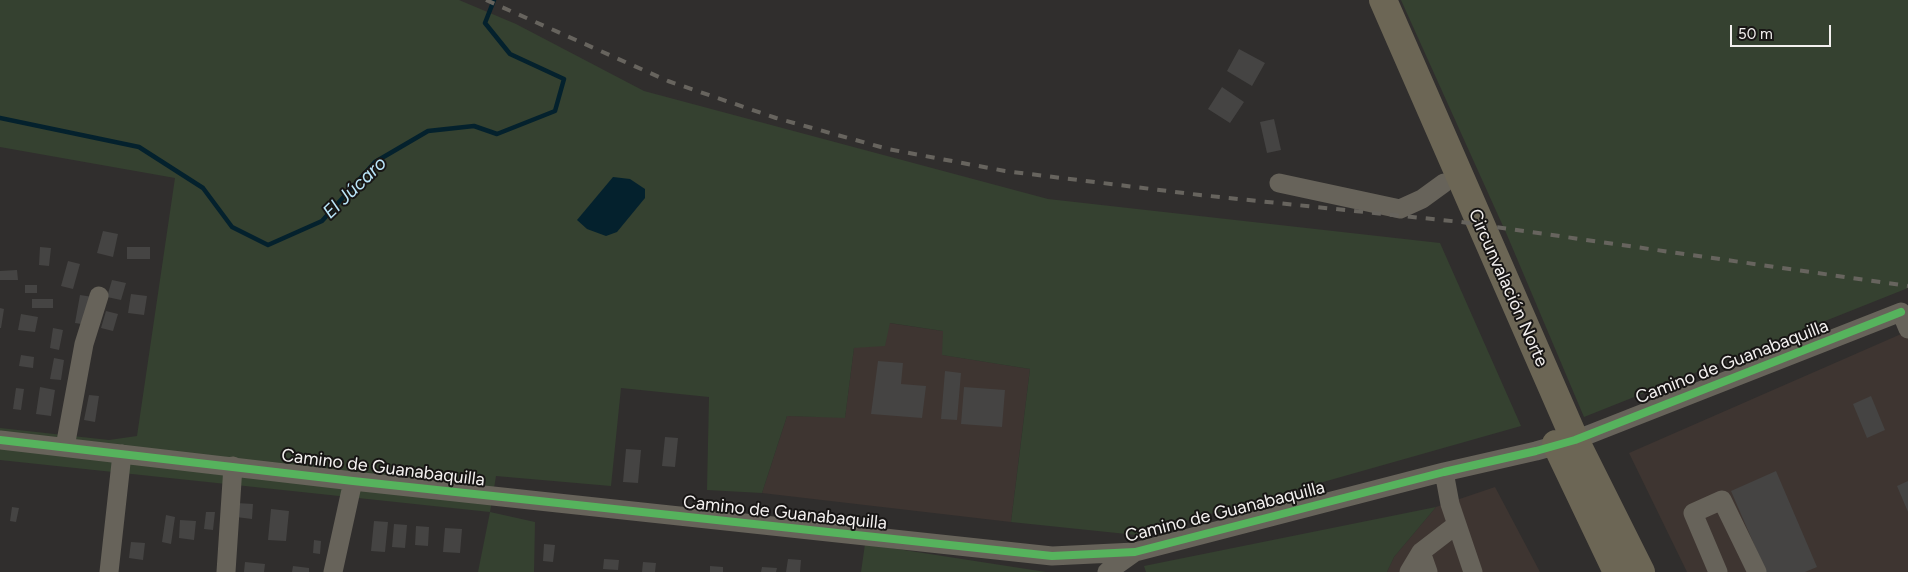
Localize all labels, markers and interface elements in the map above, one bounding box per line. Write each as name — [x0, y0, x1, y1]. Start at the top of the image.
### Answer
scale bar — [1733, 15, 1834, 47]
text: 50 m — [1738, 25, 1773, 43]
water label: El Júcaro — [318, 152, 392, 224]
street label: Circunvalación Norte — [1464, 206, 1552, 370]
street label: Camino de Guanabaquilla — [1632, 315, 1832, 409]
street label: Camino de Guanabaquilla — [280, 445, 486, 491]
street label: Camino de Guanabaquilla — [1123, 477, 1327, 547]
street label: Camino de Guanabaquilla — [682, 492, 888, 534]

